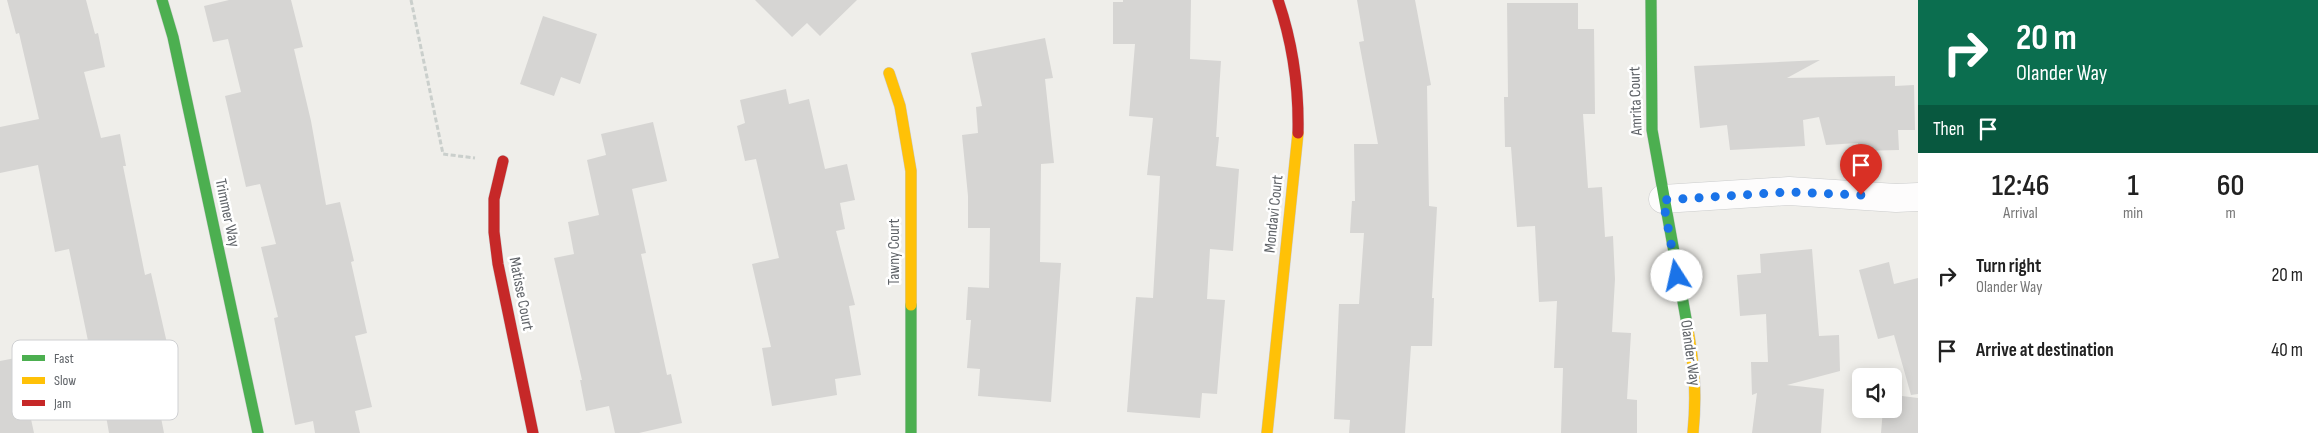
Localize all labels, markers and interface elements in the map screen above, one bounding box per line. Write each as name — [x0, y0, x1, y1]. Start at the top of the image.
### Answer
text: 20 m — [2016, 17, 2077, 60]
icon: right — [1933, 20, 1998, 85]
text: Olander Way — [2016, 60, 2107, 87]
street label: Amrita Court — [1625, 66, 1647, 137]
icon: arrive — [1974, 115, 2002, 143]
text: Then — [1933, 118, 1964, 141]
pin — [1840, 144, 1882, 195]
icon: arrive — [1847, 151, 1875, 179]
text: 12:46 — [1992, 168, 2049, 204]
text: 1 — [2127, 168, 2139, 204]
text: 60 — [2217, 168, 2244, 204]
street label: Mondavi Court — [1260, 174, 1288, 254]
street label: Trimmer Way — [211, 177, 243, 249]
text: Arrival — [2003, 204, 2038, 223]
text: min — [2123, 204, 2143, 223]
text: m — [2225, 204, 2236, 223]
street label: Tawny Court — [885, 219, 904, 285]
position arrow — [1650, 249, 1702, 301]
text: Turn right — [1976, 255, 2041, 278]
street label: Matisse Court — [505, 256, 537, 332]
icon: right — [1933, 262, 1961, 290]
text: 20 m — [2271, 264, 2303, 287]
text: Olander Way — [1976, 278, 2042, 297]
street label: Olander Way — [1676, 319, 1704, 387]
icon: arrive — [1933, 337, 1961, 365]
text: Arrive at destination — [1976, 339, 2114, 362]
text: 40 m — [2271, 339, 2303, 362]
legend — [12, 340, 178, 420]
text: Fast — [54, 350, 74, 367]
map controls — [1852, 368, 1902, 418]
button: sound — [1852, 368, 1902, 418]
text: Slow — [54, 372, 76, 389]
text: Jam — [53, 395, 71, 412]

